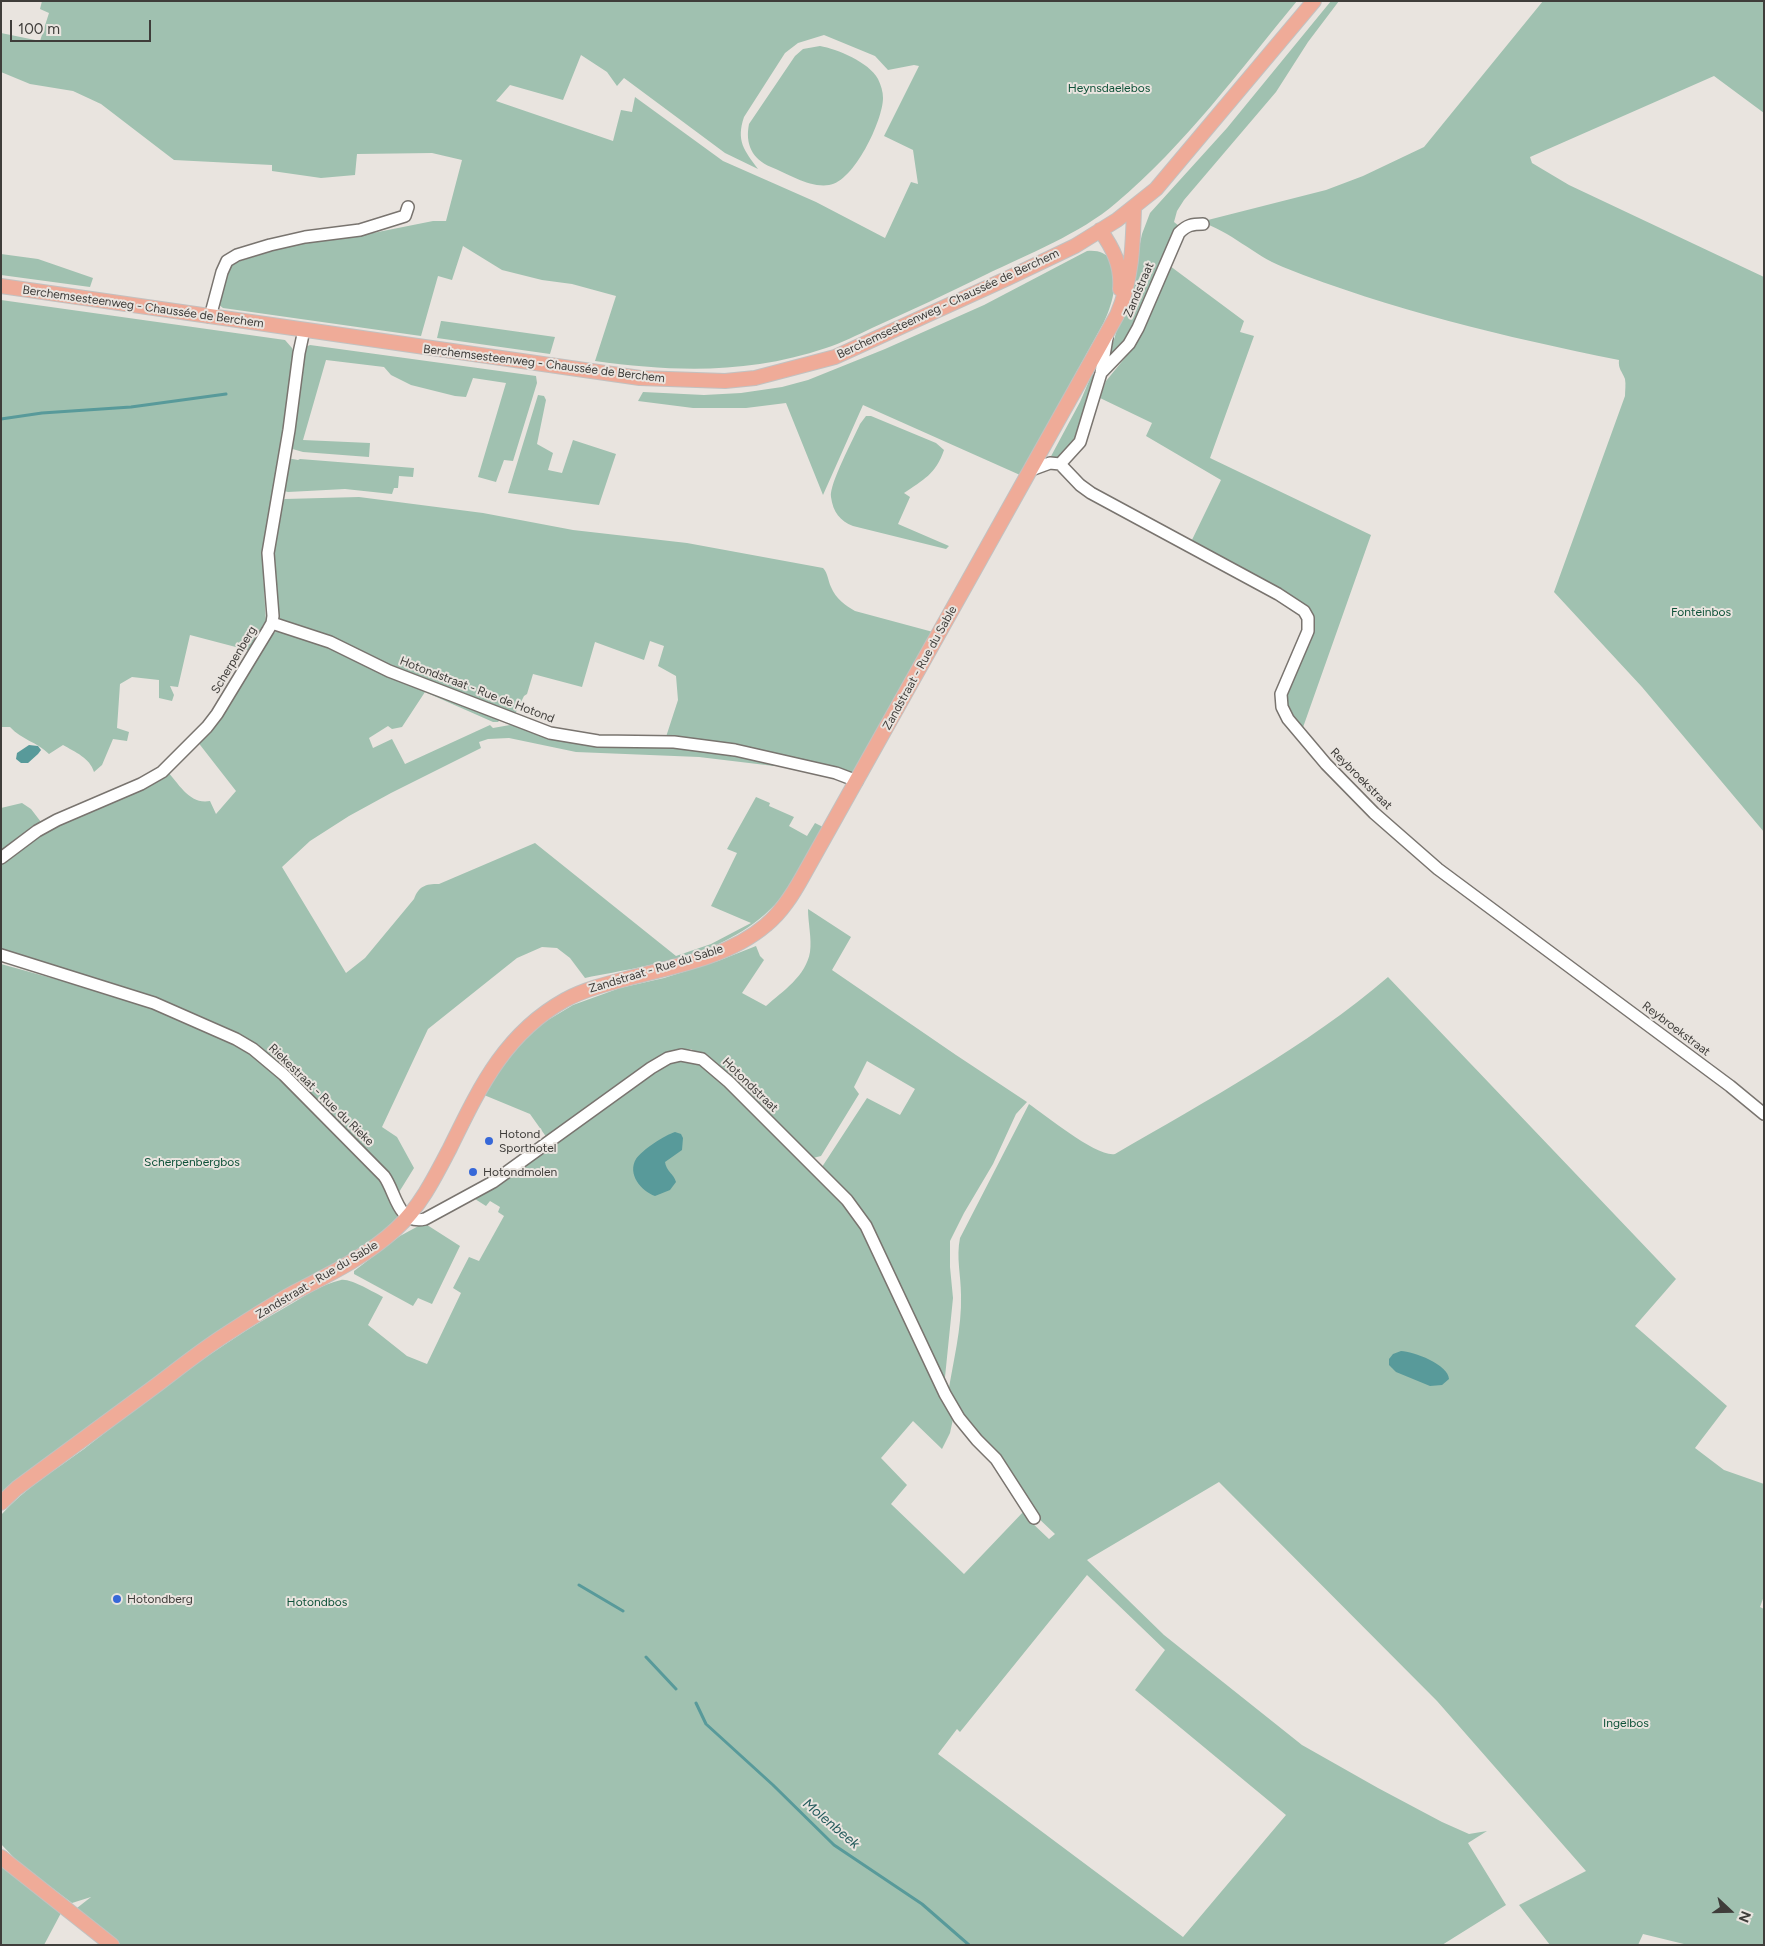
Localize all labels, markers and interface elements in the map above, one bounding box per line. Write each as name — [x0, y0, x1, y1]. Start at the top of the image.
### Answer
scale bar — [12, 10, 154, 42]
text: 100 m — [18, 20, 60, 38]
park label: Heynsdaelebos — [1068, 81, 1150, 95]
street label: Berchemsesteenweg - Chaussée de Berchem — [835, 246, 1061, 362]
street label: Zandstraat — [1121, 260, 1157, 320]
street label: Berchemsesteenweg - Chaussée de Berchem — [21, 283, 265, 331]
street label: Berchemsesteenweg - Chaussée de Berchem — [422, 342, 666, 386]
street label: Zandstraat - Rue du Sable — [880, 603, 960, 733]
park label: Fonteinbos — [1671, 605, 1731, 619]
street label: Scherpenberg — [208, 624, 260, 696]
street label: Hotondstraat - Rue de Hotond — [398, 654, 556, 726]
street label: Reybroekstraat — [1327, 745, 1395, 813]
street label: Zandstraat - Rue du Sable — [587, 942, 725, 996]
street label: Reybroekstraat — [1639, 999, 1713, 1059]
street label: Riekestraat - Rue du Rieke — [265, 1041, 377, 1149]
street label: Hotondstraat — [719, 1055, 781, 1115]
place label: Hotond Sporthotel — [499, 1127, 556, 1155]
marker: Hotond Sporthotel — [483, 1135, 495, 1147]
park label: Scherpenbergbos — [144, 1155, 240, 1169]
place label: Hotondmolen — [483, 1165, 557, 1179]
marker: Hotondmolen — [467, 1166, 479, 1178]
street label: Zandstraat - Rue du Sable — [253, 1238, 381, 1322]
place label: Hotondberg — [127, 1592, 193, 1606]
marker: Hotondberg — [111, 1593, 123, 1605]
park label: Hotondbos — [287, 1595, 347, 1609]
park label: Ingelbos — [1603, 1716, 1649, 1730]
water label: Molenbeek — [799, 1795, 863, 1853]
north arrow — [1705, 1886, 1755, 1936]
text: N — [1735, 1908, 1754, 1925]

